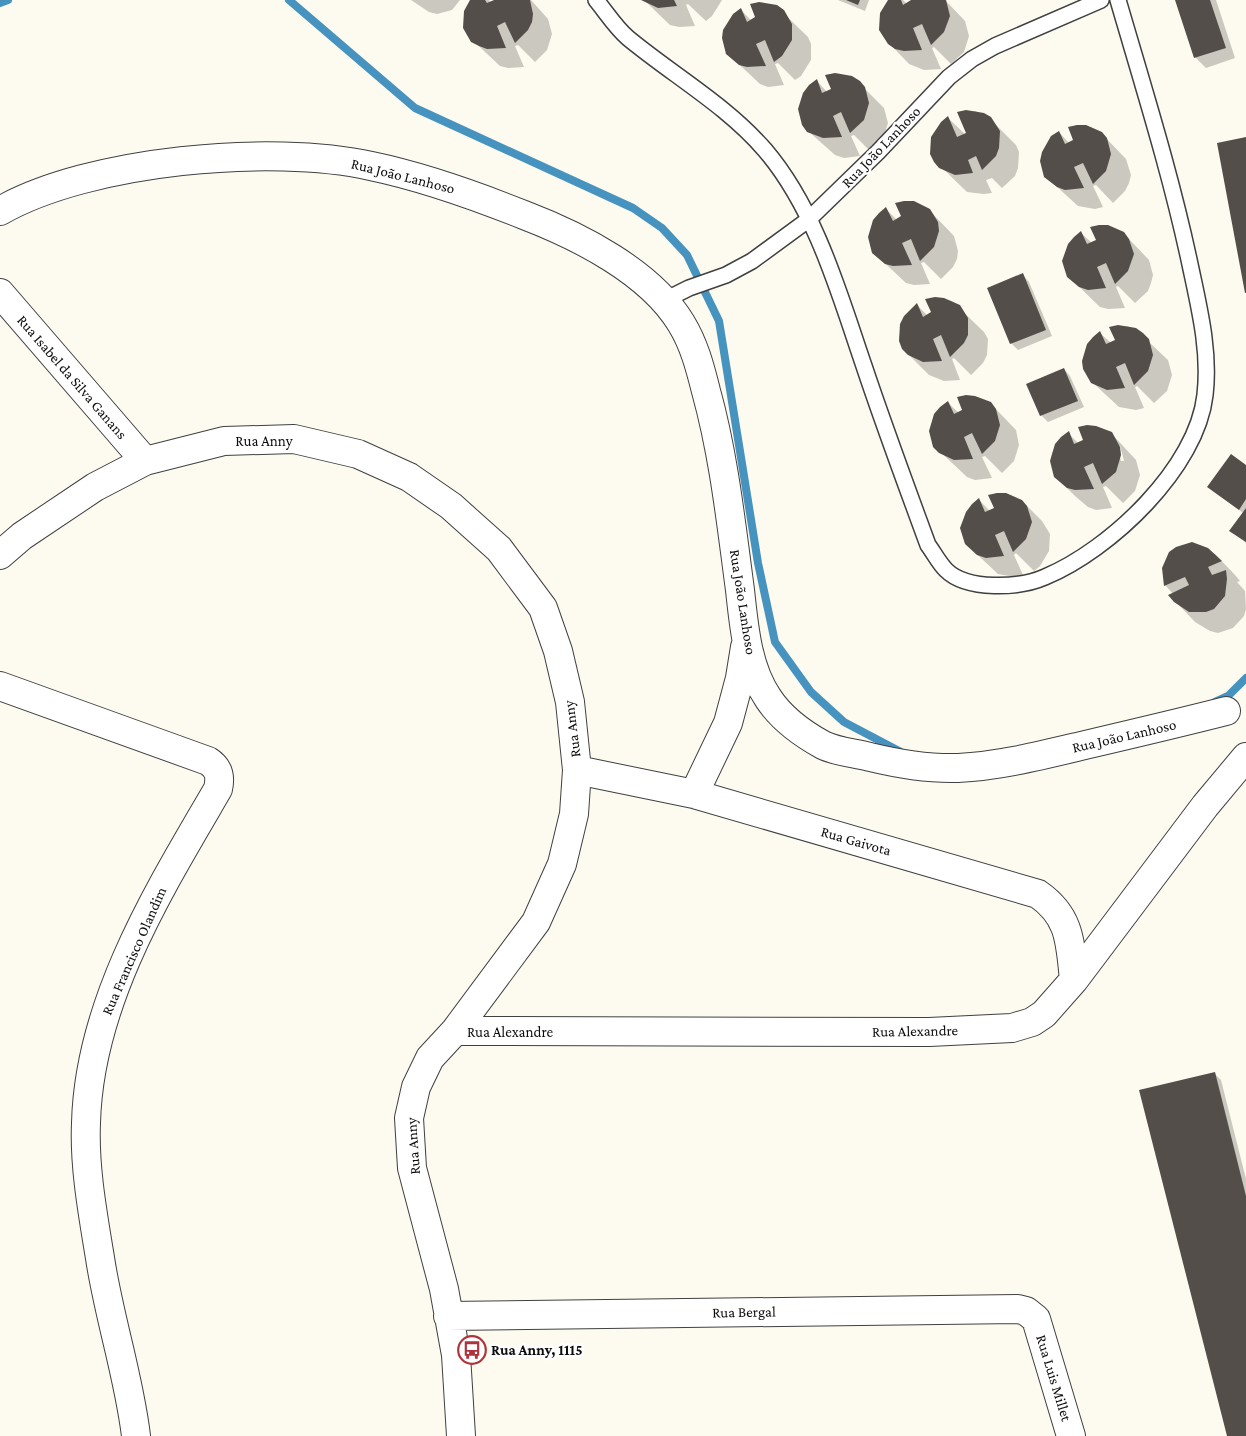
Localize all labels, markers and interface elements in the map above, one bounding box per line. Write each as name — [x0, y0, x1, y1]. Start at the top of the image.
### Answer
street label: Rua João Lanhoso — [838, 103, 924, 191]
street label: Rua João Lanhoso — [349, 155, 456, 198]
street label: Rua Isabel da Silva Ganans — [14, 312, 130, 442]
street label: Rua Anny — [235, 433, 293, 450]
street label: Rua João Lanhoso — [726, 548, 759, 656]
street label: Rua Anny — [561, 699, 584, 758]
street label: Rua João Lanhoso — [1070, 716, 1178, 757]
street label: Rua Gaivota — [819, 823, 893, 859]
street label: Rua Francisco Olandim — [99, 884, 169, 1018]
street label: Rua Alexandre — [872, 1022, 959, 1040]
street label: Rua Alexandre — [467, 1024, 553, 1040]
street label: Rua Anny — [403, 1117, 424, 1175]
street label: Rua Bergal — [712, 1303, 776, 1322]
street label: Rua Luis Millet — [1033, 1333, 1075, 1424]
bus stop icon: Rua Anny, 1115 — [457, 1335, 487, 1365]
place label: Rua Anny, 1115 — [491, 1342, 583, 1358]

